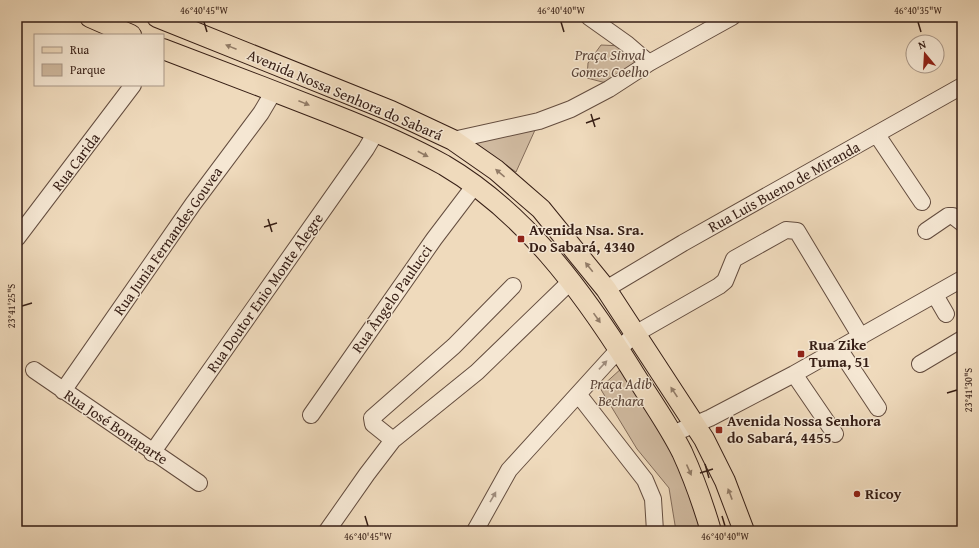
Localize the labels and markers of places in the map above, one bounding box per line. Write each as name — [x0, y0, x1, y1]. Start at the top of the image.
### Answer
place label: Avenida Nsa. Sra. Do Sabará, 4340 — [529, 219, 644, 257]
marker: Avenida Nsa. Sra. Do Sabará, 4340 — [516, 234, 526, 244]
place label: Rua Zike Tuma, 51 — [809, 334, 870, 372]
marker: Rua Zike Tuma, 51 — [796, 349, 806, 359]
place label: Avenida Nossa Senhora do Sabará, 4455 — [727, 410, 881, 448]
marker: Avenida Nossa Senhora do Sabará, 4455 — [714, 425, 724, 435]
place label: Ricoy — [865, 483, 902, 504]
marker: Ricoy — [852, 489, 862, 499]

